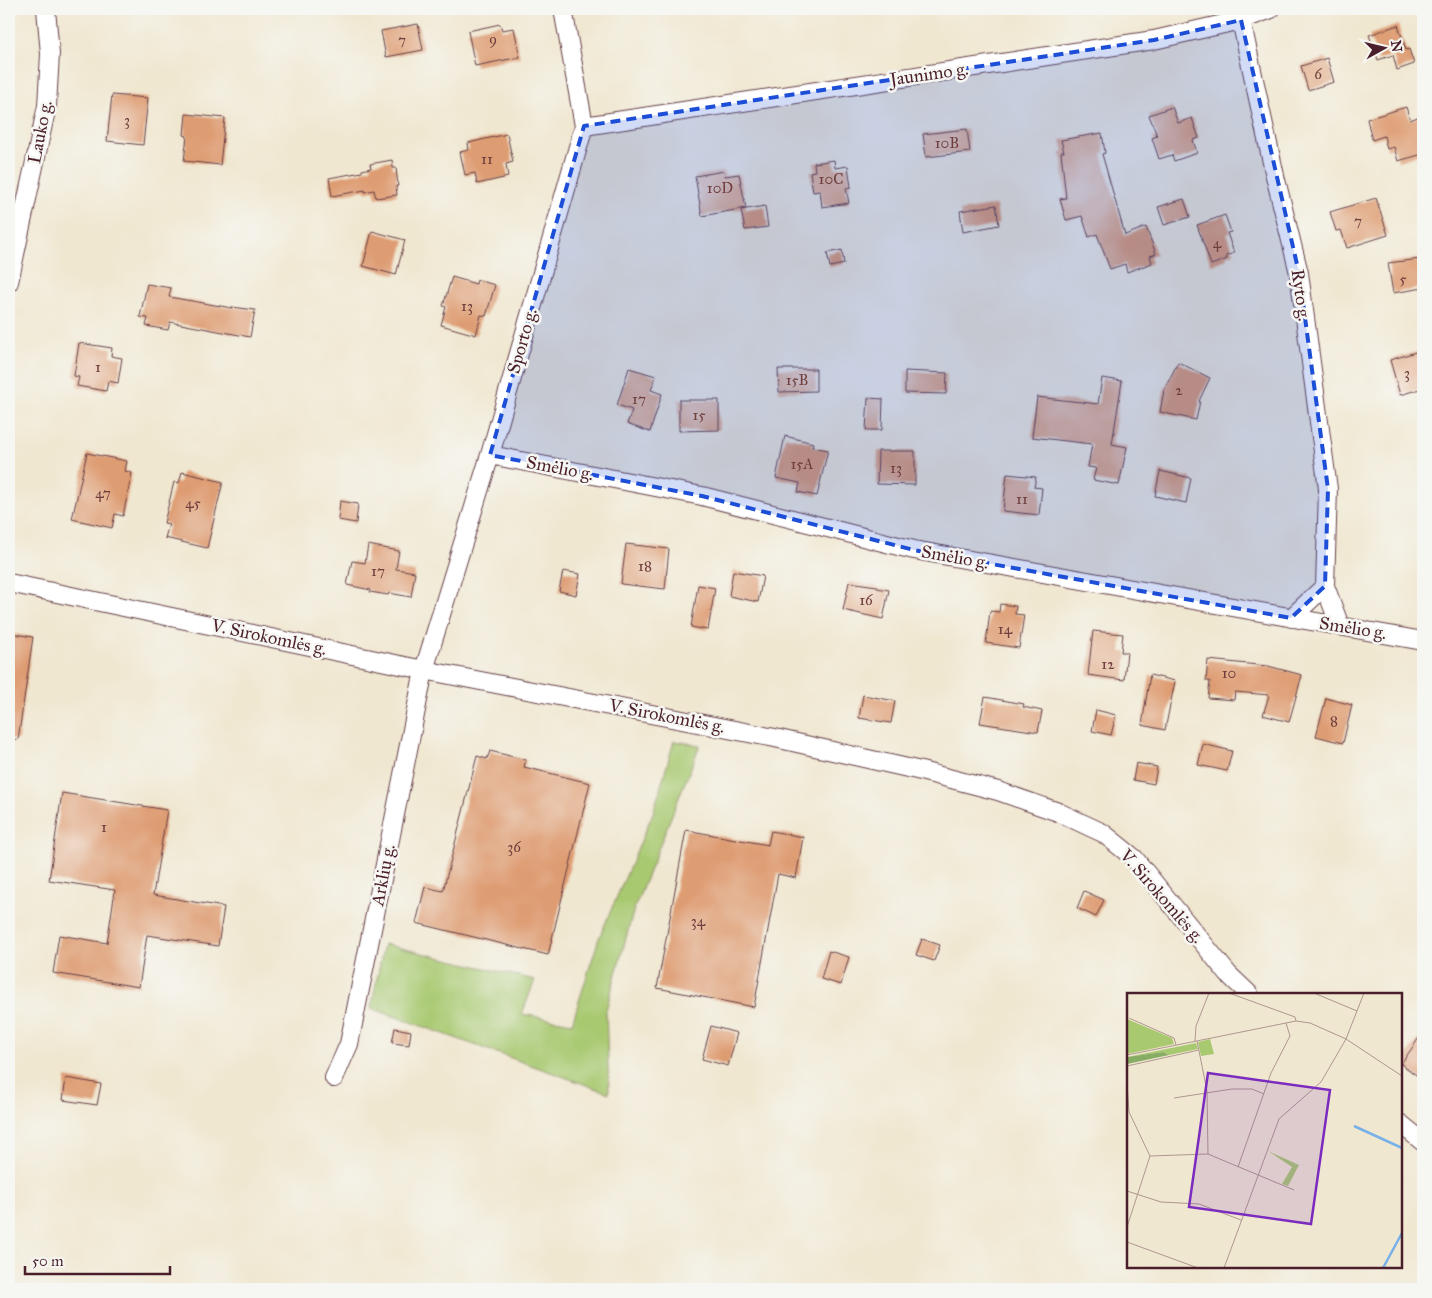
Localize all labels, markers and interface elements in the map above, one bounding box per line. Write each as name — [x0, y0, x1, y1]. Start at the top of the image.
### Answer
north arrow — [1360, 22, 1410, 72]
house number: 9 — [489, 30, 497, 48]
house number: 7 — [398, 31, 406, 49]
text: N — [1387, 39, 1406, 53]
street label: Jaunimo g. — [886, 58, 970, 92]
house number: 6 — [1314, 65, 1323, 83]
street label: Lauko g. — [23, 99, 58, 166]
house number: 3 — [124, 111, 130, 129]
house number: 10B — [935, 134, 959, 152]
house number: 11 — [481, 150, 493, 168]
house number: 10C — [819, 170, 843, 188]
house number: 10D — [707, 179, 733, 197]
house number: 7 — [1354, 212, 1362, 230]
house number: 4 — [1213, 234, 1222, 252]
street label: Ryto g. — [1285, 268, 1316, 323]
house number: 5 — [1400, 270, 1407, 288]
house number: 13 — [461, 297, 473, 315]
street label: Sporto g. — [502, 306, 543, 376]
house number: 1 — [95, 358, 101, 376]
house number: 3 — [1404, 364, 1410, 382]
house number: 15B — [786, 371, 808, 389]
house number: 2 — [1175, 381, 1183, 399]
house number: 17 — [632, 390, 646, 408]
house number: 15 — [693, 406, 705, 424]
street label: Smėlio g. — [524, 451, 595, 486]
house number: 15A — [791, 455, 813, 473]
house number: 13 — [890, 459, 902, 477]
house number: 47 — [95, 484, 111, 502]
house number: 11 — [1016, 490, 1028, 508]
house number: 45 — [185, 494, 201, 512]
street label: Smėlio g. — [919, 540, 990, 575]
house number: 18 — [638, 557, 652, 575]
house number: 17 — [371, 562, 385, 580]
house number: 16 — [859, 591, 874, 609]
street label: Smėlio g. — [1318, 612, 1388, 645]
street label: V. Sirokomlės g. — [208, 614, 329, 661]
house number: 14 — [998, 620, 1013, 638]
house number: 12 — [1101, 655, 1115, 673]
house number: 10 — [1222, 664, 1236, 682]
street label: V. Sirokomlės g. — [606, 694, 727, 739]
house number: 8 — [1330, 712, 1338, 730]
house number: 1 — [101, 818, 107, 836]
house number: 36 — [507, 838, 522, 856]
street label: Arklių g. — [366, 842, 401, 909]
street label: V. Sirokomlės g. — [1114, 844, 1209, 948]
house number: 34 — [691, 912, 706, 930]
inset map — [1127, 993, 1402, 1268]
scale bar — [25, 1243, 170, 1275]
text: 50 m — [32, 1252, 64, 1270]

